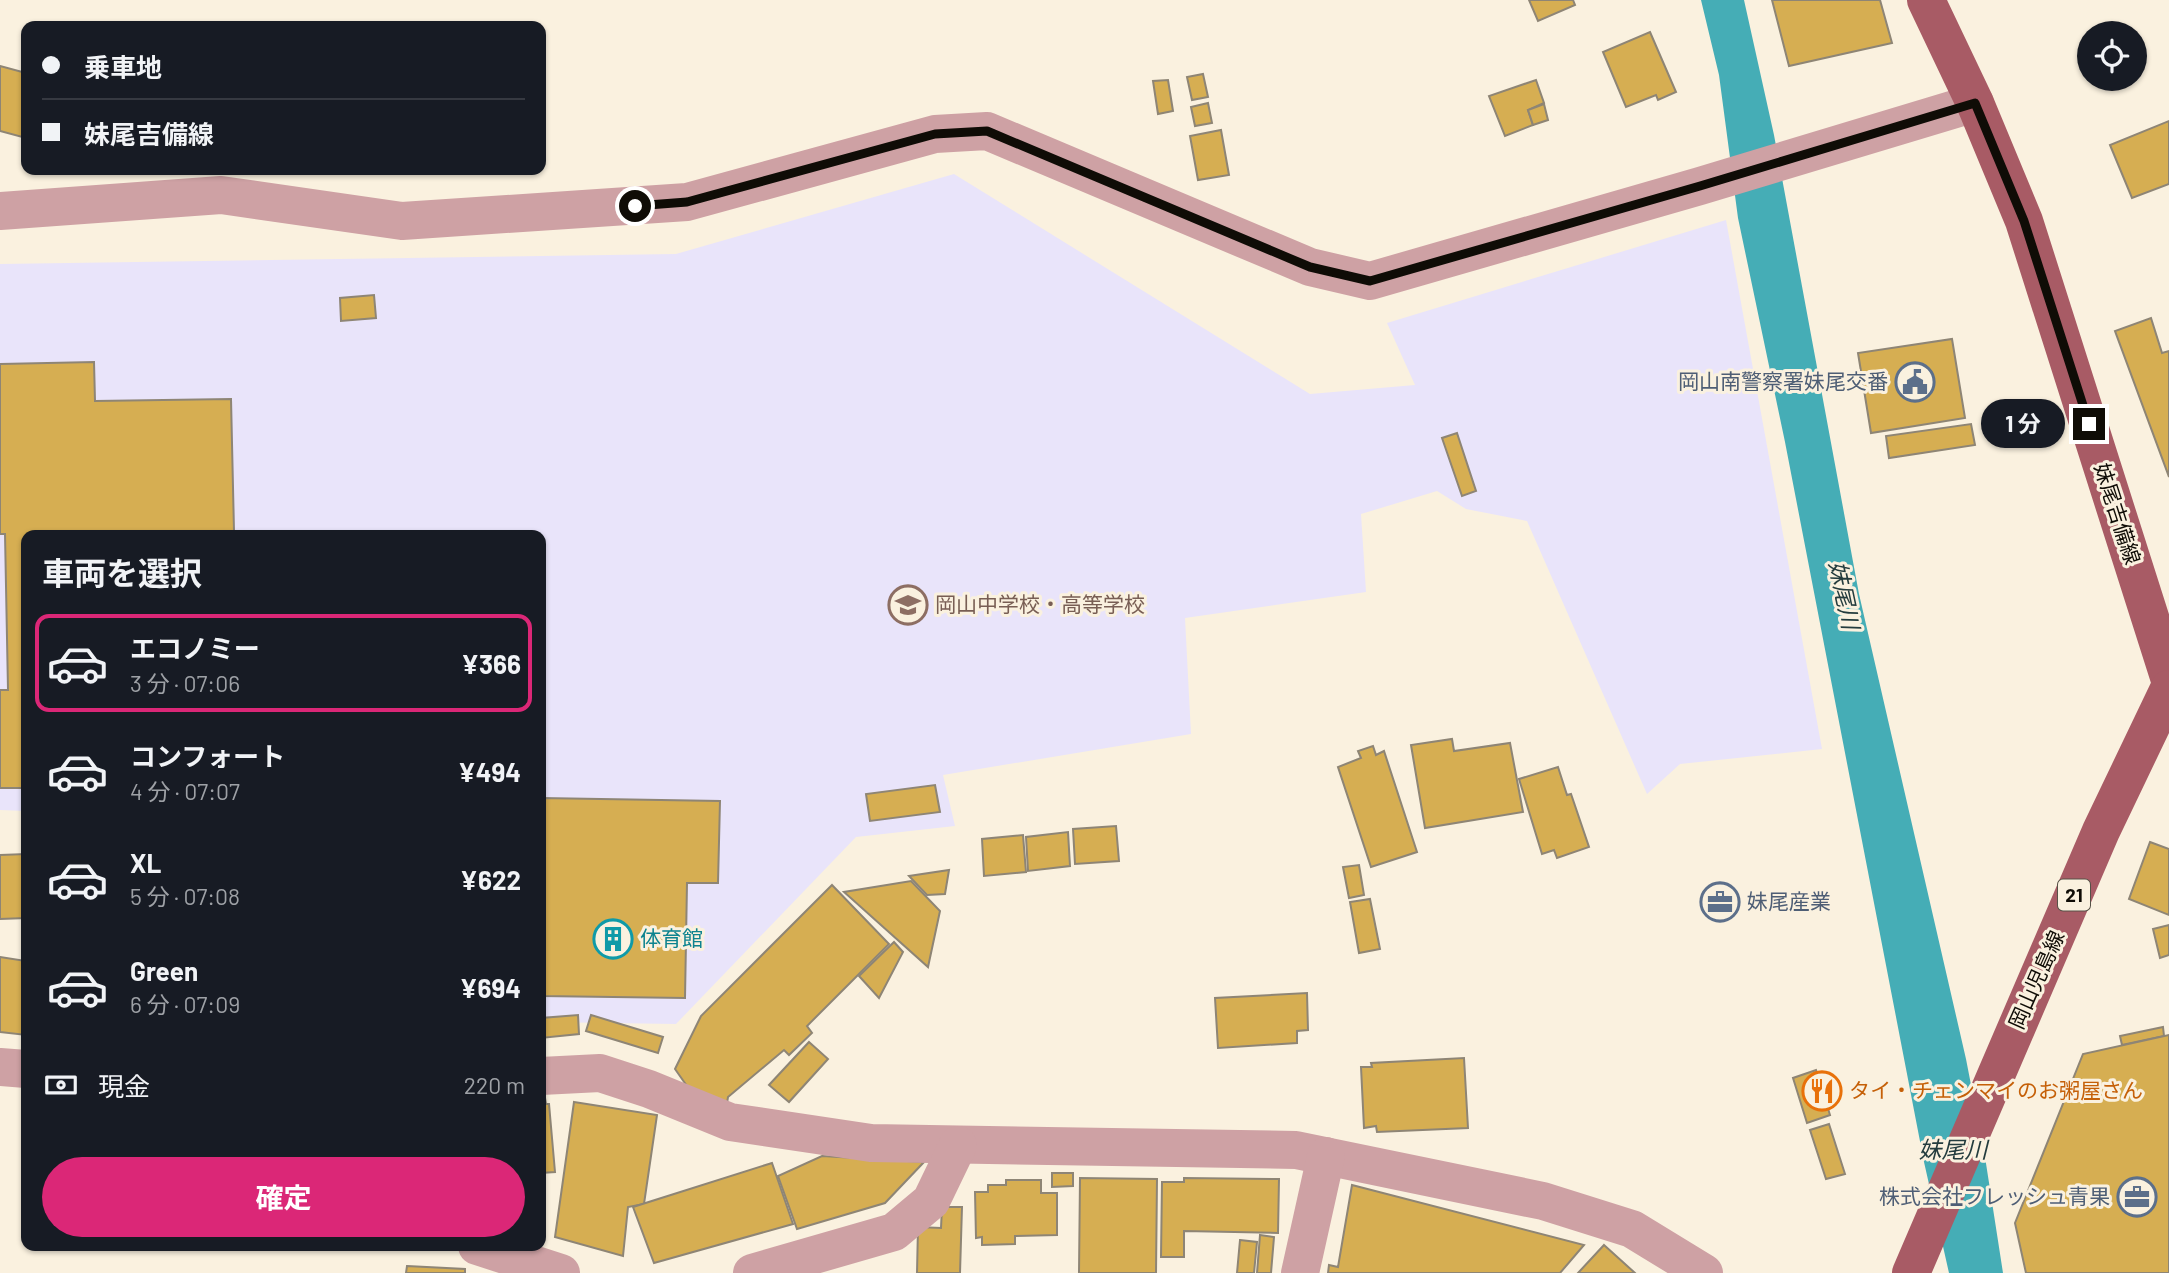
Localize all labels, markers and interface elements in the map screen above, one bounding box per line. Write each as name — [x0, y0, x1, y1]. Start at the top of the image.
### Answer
map controls — [2077, 21, 2147, 91]
button: locate — [2077, 21, 2147, 91]
text: 乗車地 — [84, 51, 162, 82]
text: 妹尾吉備線 — [84, 118, 214, 149]
route start — [619, 190, 651, 222]
public building icon: 岡山南警察署妹尾交番 — [1894, 361, 1936, 403]
place label: 岡山南警察署妹尾交番 — [1678, 368, 1888, 393]
callout: 1 分 — [1980, 400, 2064, 448]
route end — [2073, 408, 2105, 440]
text: 1 分 — [2005, 409, 2041, 437]
street label: 妹尾吉備線 — [2090, 460, 2147, 567]
text: 車両を選択 — [42, 553, 202, 591]
water label: 妹尾川 — [1824, 558, 1866, 634]
school or university icon: 岡山中学校・高等学校 — [887, 584, 929, 626]
place label: 岡山中学校・高等学校 — [935, 591, 1145, 616]
icon: car — [46, 632, 109, 695]
text: エコノミー — [130, 632, 260, 663]
text: ¥366 — [461, 648, 521, 679]
text: 3 分 · 07:06 — [130, 669, 240, 697]
icon: car — [46, 740, 109, 803]
text: コンフォート — [130, 740, 285, 771]
text: ¥494 — [458, 756, 521, 787]
text: 4 分 · 07:07 — [130, 777, 240, 805]
text: XL — [130, 847, 161, 878]
icon: car — [46, 848, 109, 911]
text: ¥622 — [460, 864, 521, 895]
road number: 21 — [2058, 880, 2090, 911]
office icon: 妹尾産業 — [1699, 881, 1741, 923]
text: 5 分 · 07:08 — [130, 882, 240, 910]
place label: 妹尾産業 — [1747, 888, 1831, 913]
building icon: 体育館 — [592, 918, 634, 960]
place label: 体育館 — [640, 925, 703, 950]
street label: 岡山児島線 — [2003, 926, 2068, 1032]
text: Green — [130, 955, 198, 986]
icon: car — [46, 956, 109, 1019]
text: ¥694 — [460, 972, 521, 1003]
text: 6 分 · 07:09 — [130, 990, 240, 1018]
icon: cash — [42, 1066, 80, 1104]
text: 現金 — [98, 1070, 150, 1101]
restaurant icon: タイ・チェンマイのお粥屋さん — [1801, 1070, 1843, 1112]
text: 220 m — [464, 1071, 525, 1099]
place label: タイ・チェンマイのお粥屋さん — [1849, 1077, 2143, 1102]
water label: 妹尾川 — [1919, 1135, 1991, 1163]
button: 確定 — [42, 1157, 525, 1237]
office icon: 株式会社フレッシュ青果 — [2116, 1176, 2158, 1218]
place label: 株式会社フレッシュ青果 — [1879, 1183, 2110, 1208]

